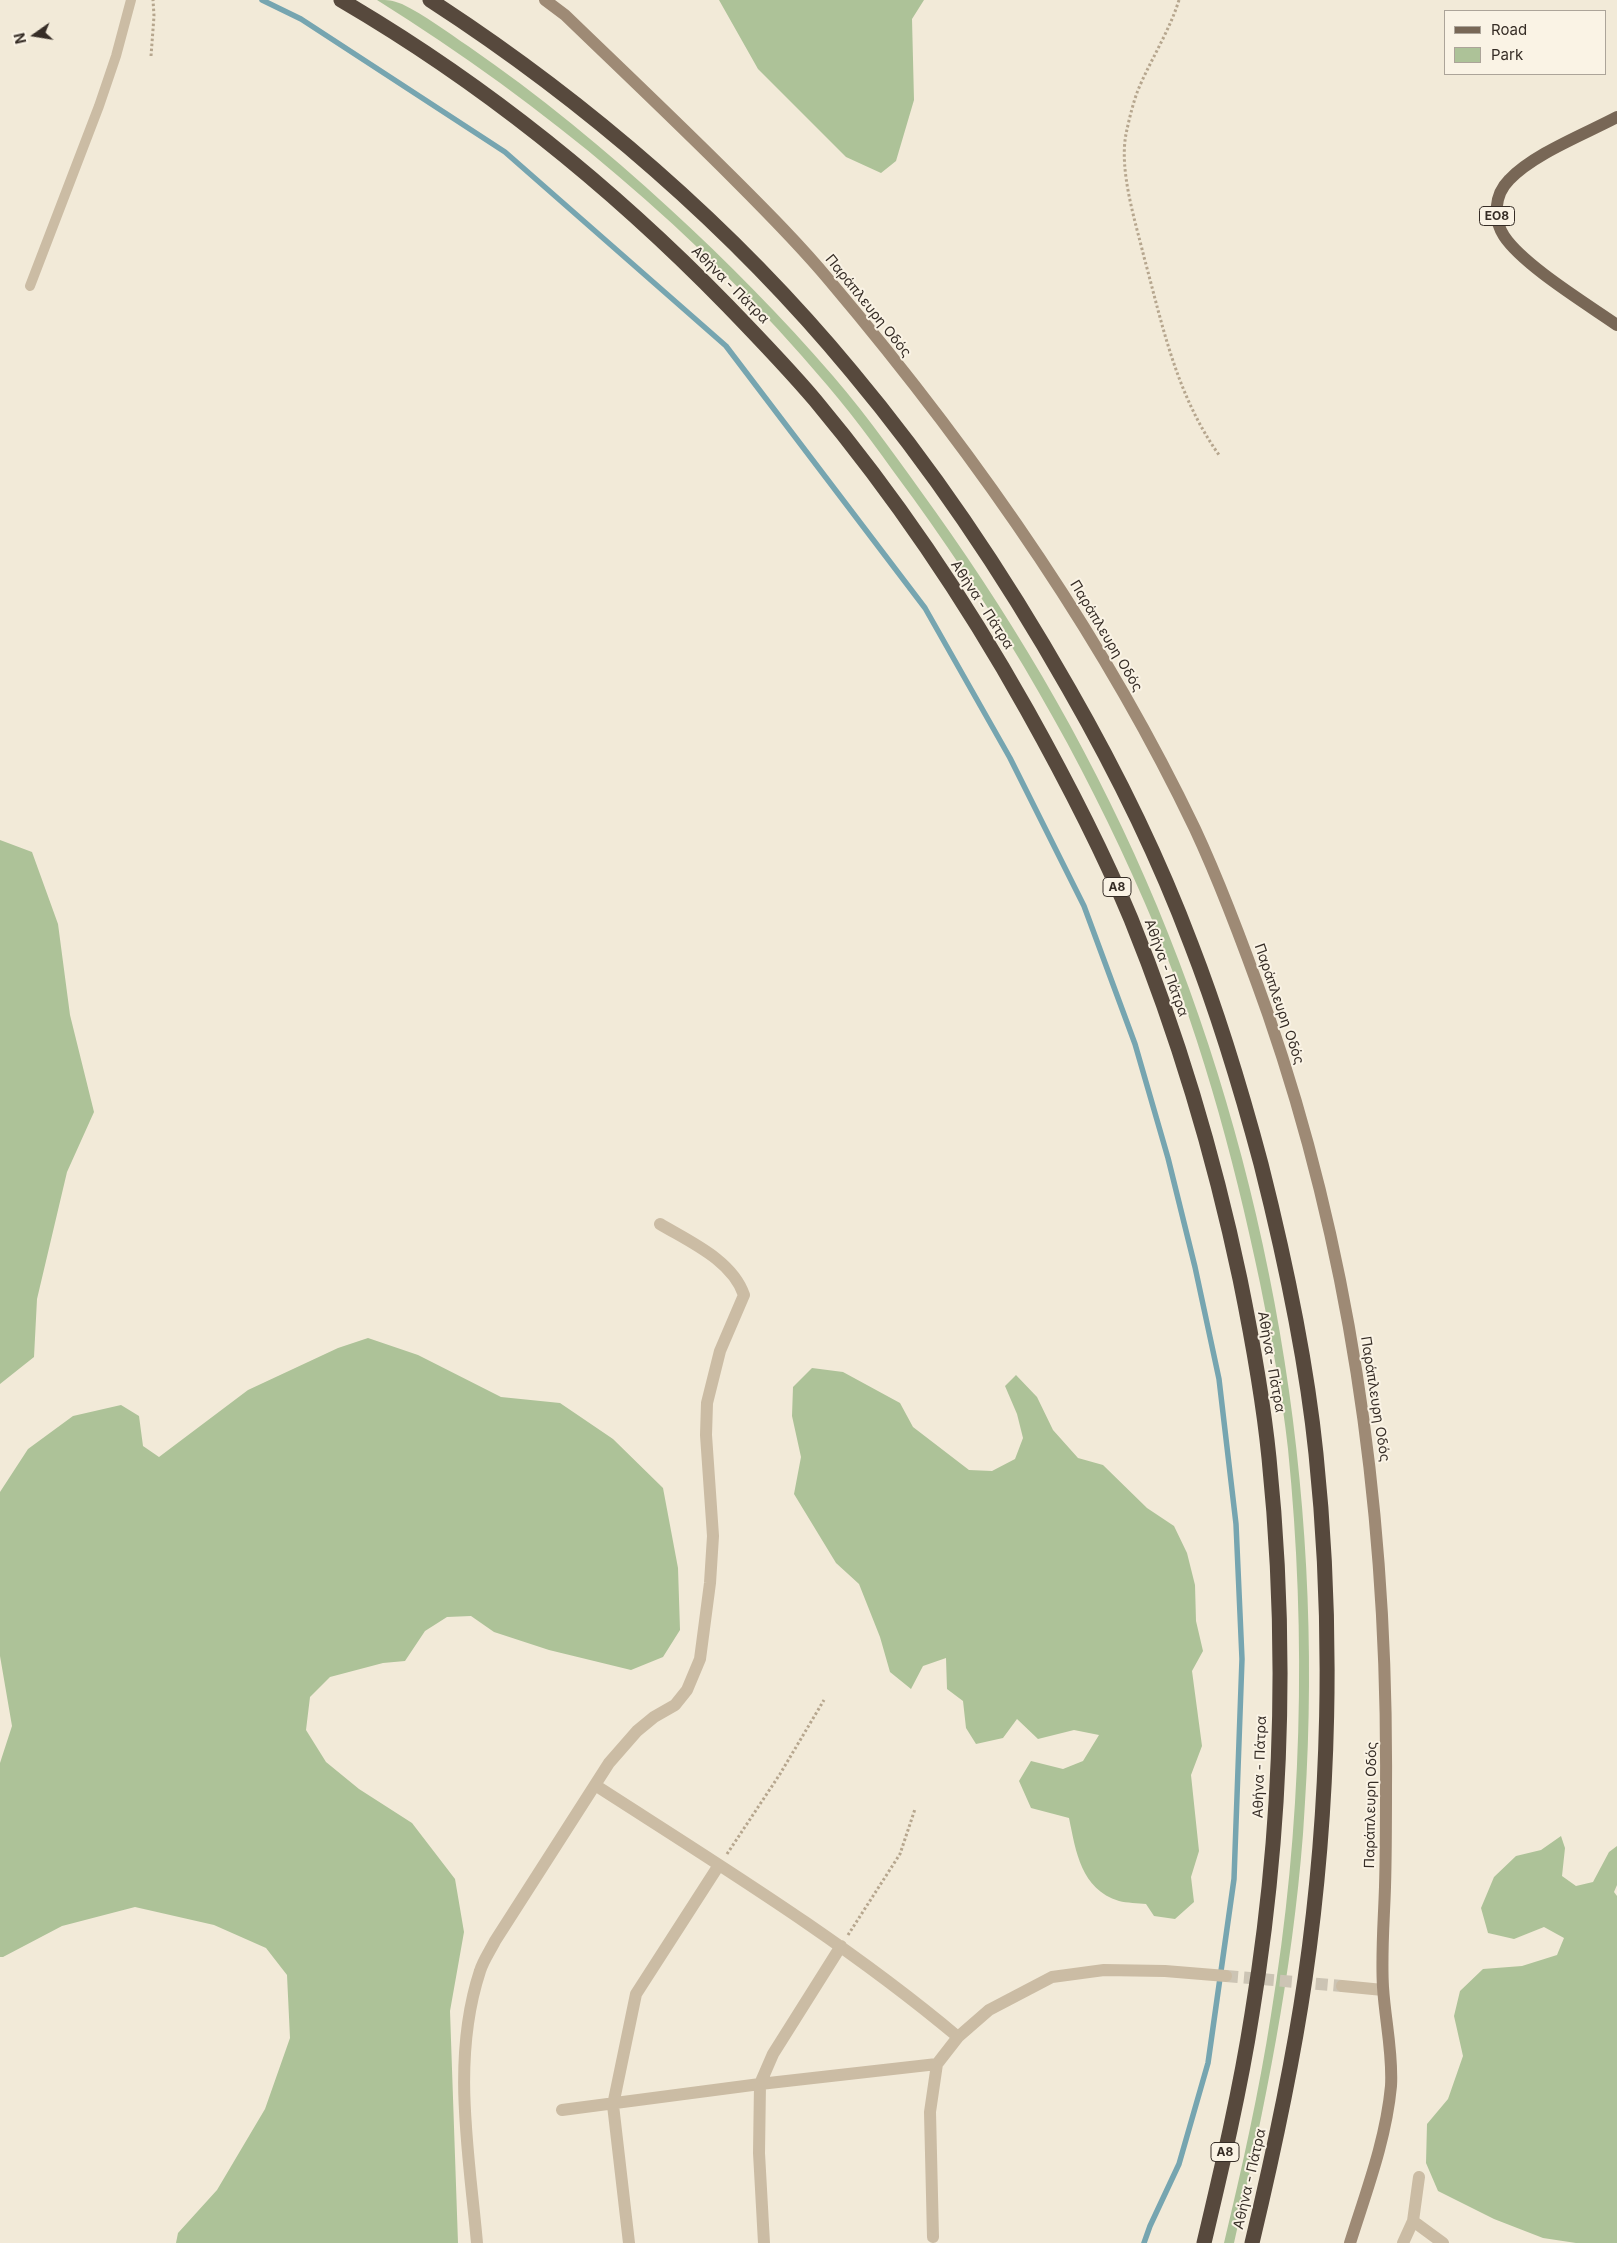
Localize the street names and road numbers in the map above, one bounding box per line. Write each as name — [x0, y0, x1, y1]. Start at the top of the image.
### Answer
road number: ΕΟ8 — [1480, 207, 1514, 226]
street label: Αθήνα - Πάτρα — [688, 243, 772, 327]
street label: Παράπλευρη Οδός — [822, 251, 914, 361]
street label: Αθήνα - Πάτρα — [947, 557, 1017, 653]
street label: Παράπλευρη Οδός — [1066, 577, 1146, 695]
road number: Α8 — [1103, 878, 1131, 896]
street label: Αθήνα - Πάτρα — [1141, 917, 1191, 1019]
street label: Παράπλευρη Οδός — [1250, 941, 1308, 1067]
street label: Αθήνα - Πάτρα — [1254, 1310, 1288, 1414]
street label: Παράπλευρη Οδός — [1357, 1335, 1393, 1463]
street label: Αθήνα - Πάτρα — [1250, 1715, 1270, 1819]
street label: Παράπλευρη Οδός — [1361, 1741, 1381, 1869]
street label: Αθήνα - Πάτρα — [1230, 2127, 1270, 2231]
road number: Α8 — [1211, 2142, 1239, 2162]

